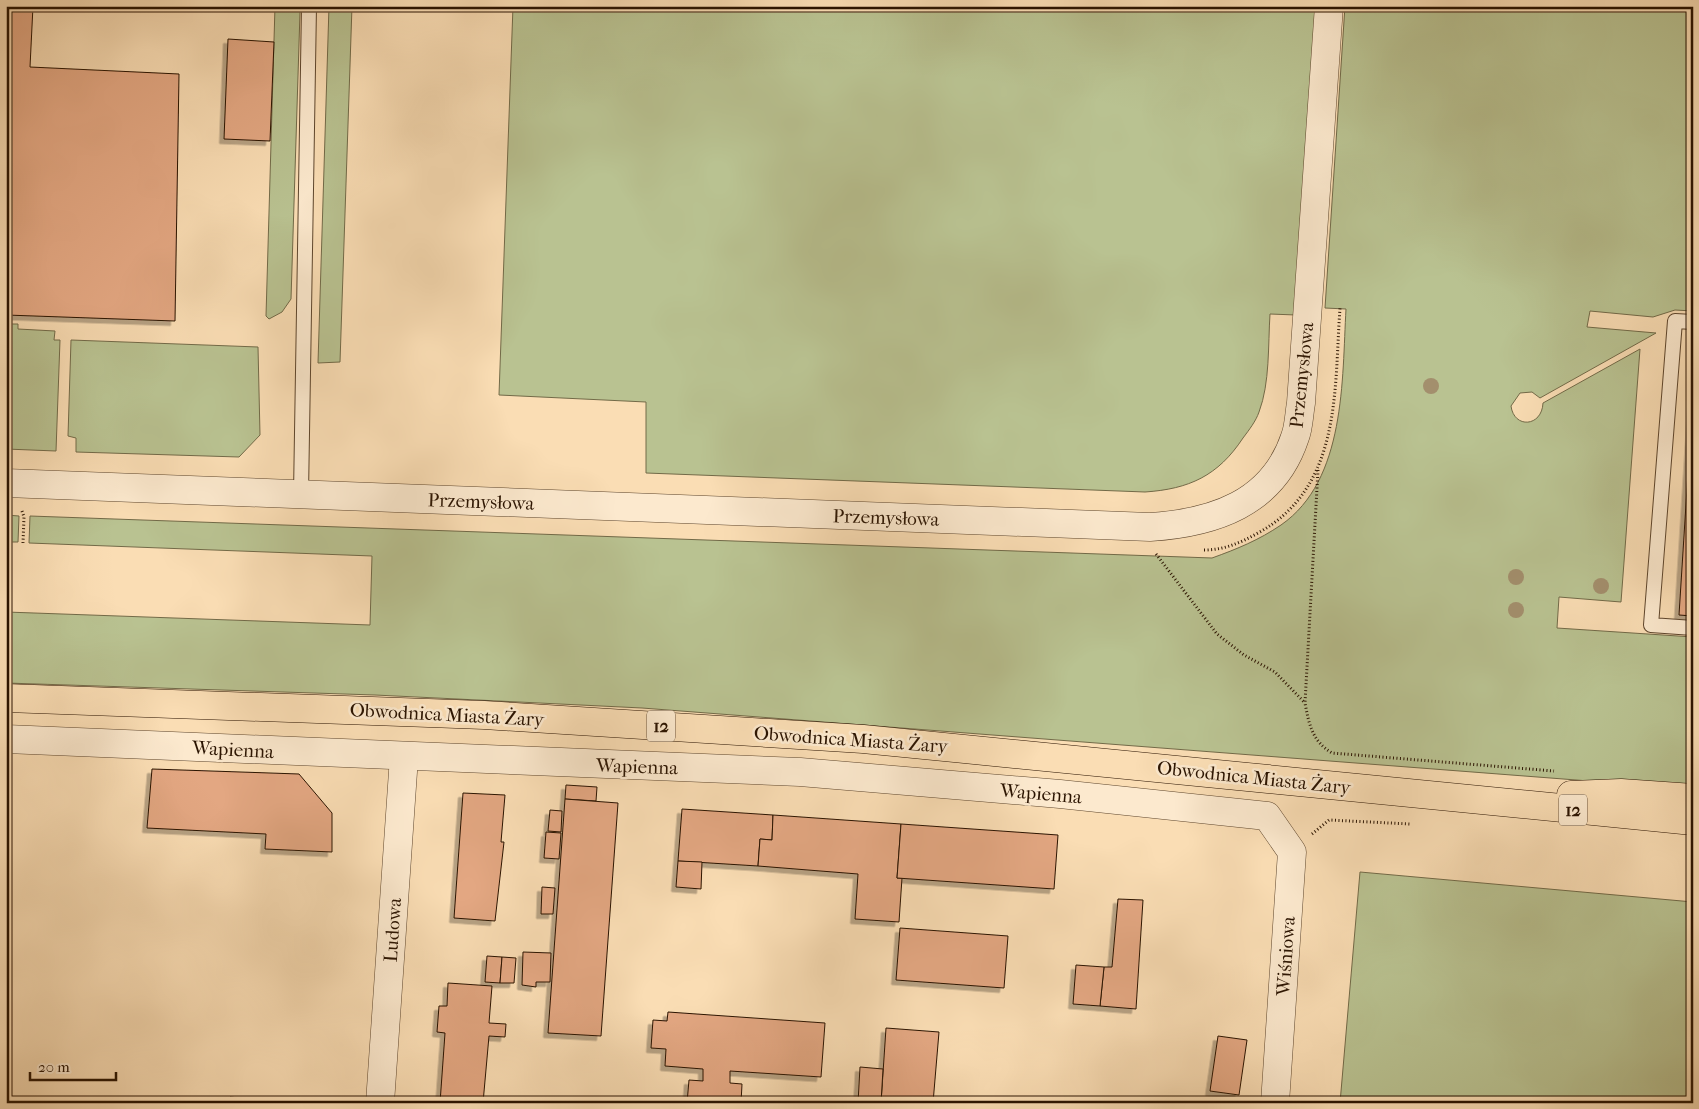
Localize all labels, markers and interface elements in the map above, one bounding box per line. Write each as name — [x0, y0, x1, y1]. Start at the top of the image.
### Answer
street label: Przemysłowa — [1285, 321, 1319, 429]
street label: Przemysłowa — [427, 489, 535, 515]
street label: Przemysłowa — [832, 505, 940, 531]
street label: Obwodnica Miasta Żary — [349, 699, 545, 731]
road number: 12 — [647, 710, 675, 741]
street label: Obwodnica Miasta Żary — [753, 722, 950, 758]
street label: Wapienna — [190, 737, 275, 763]
street label: Wapienna — [595, 755, 679, 779]
street label: Obwodnica Miasta Żary — [1156, 757, 1353, 799]
street label: Wapienna — [998, 779, 1083, 809]
road number: 12 — [1559, 794, 1587, 826]
street label: Ludowa — [380, 897, 406, 963]
street label: Wiśniowa — [1272, 915, 1300, 998]
scale bar — [30, 1049, 116, 1081]
text: 20 m — [38, 1058, 70, 1076]

